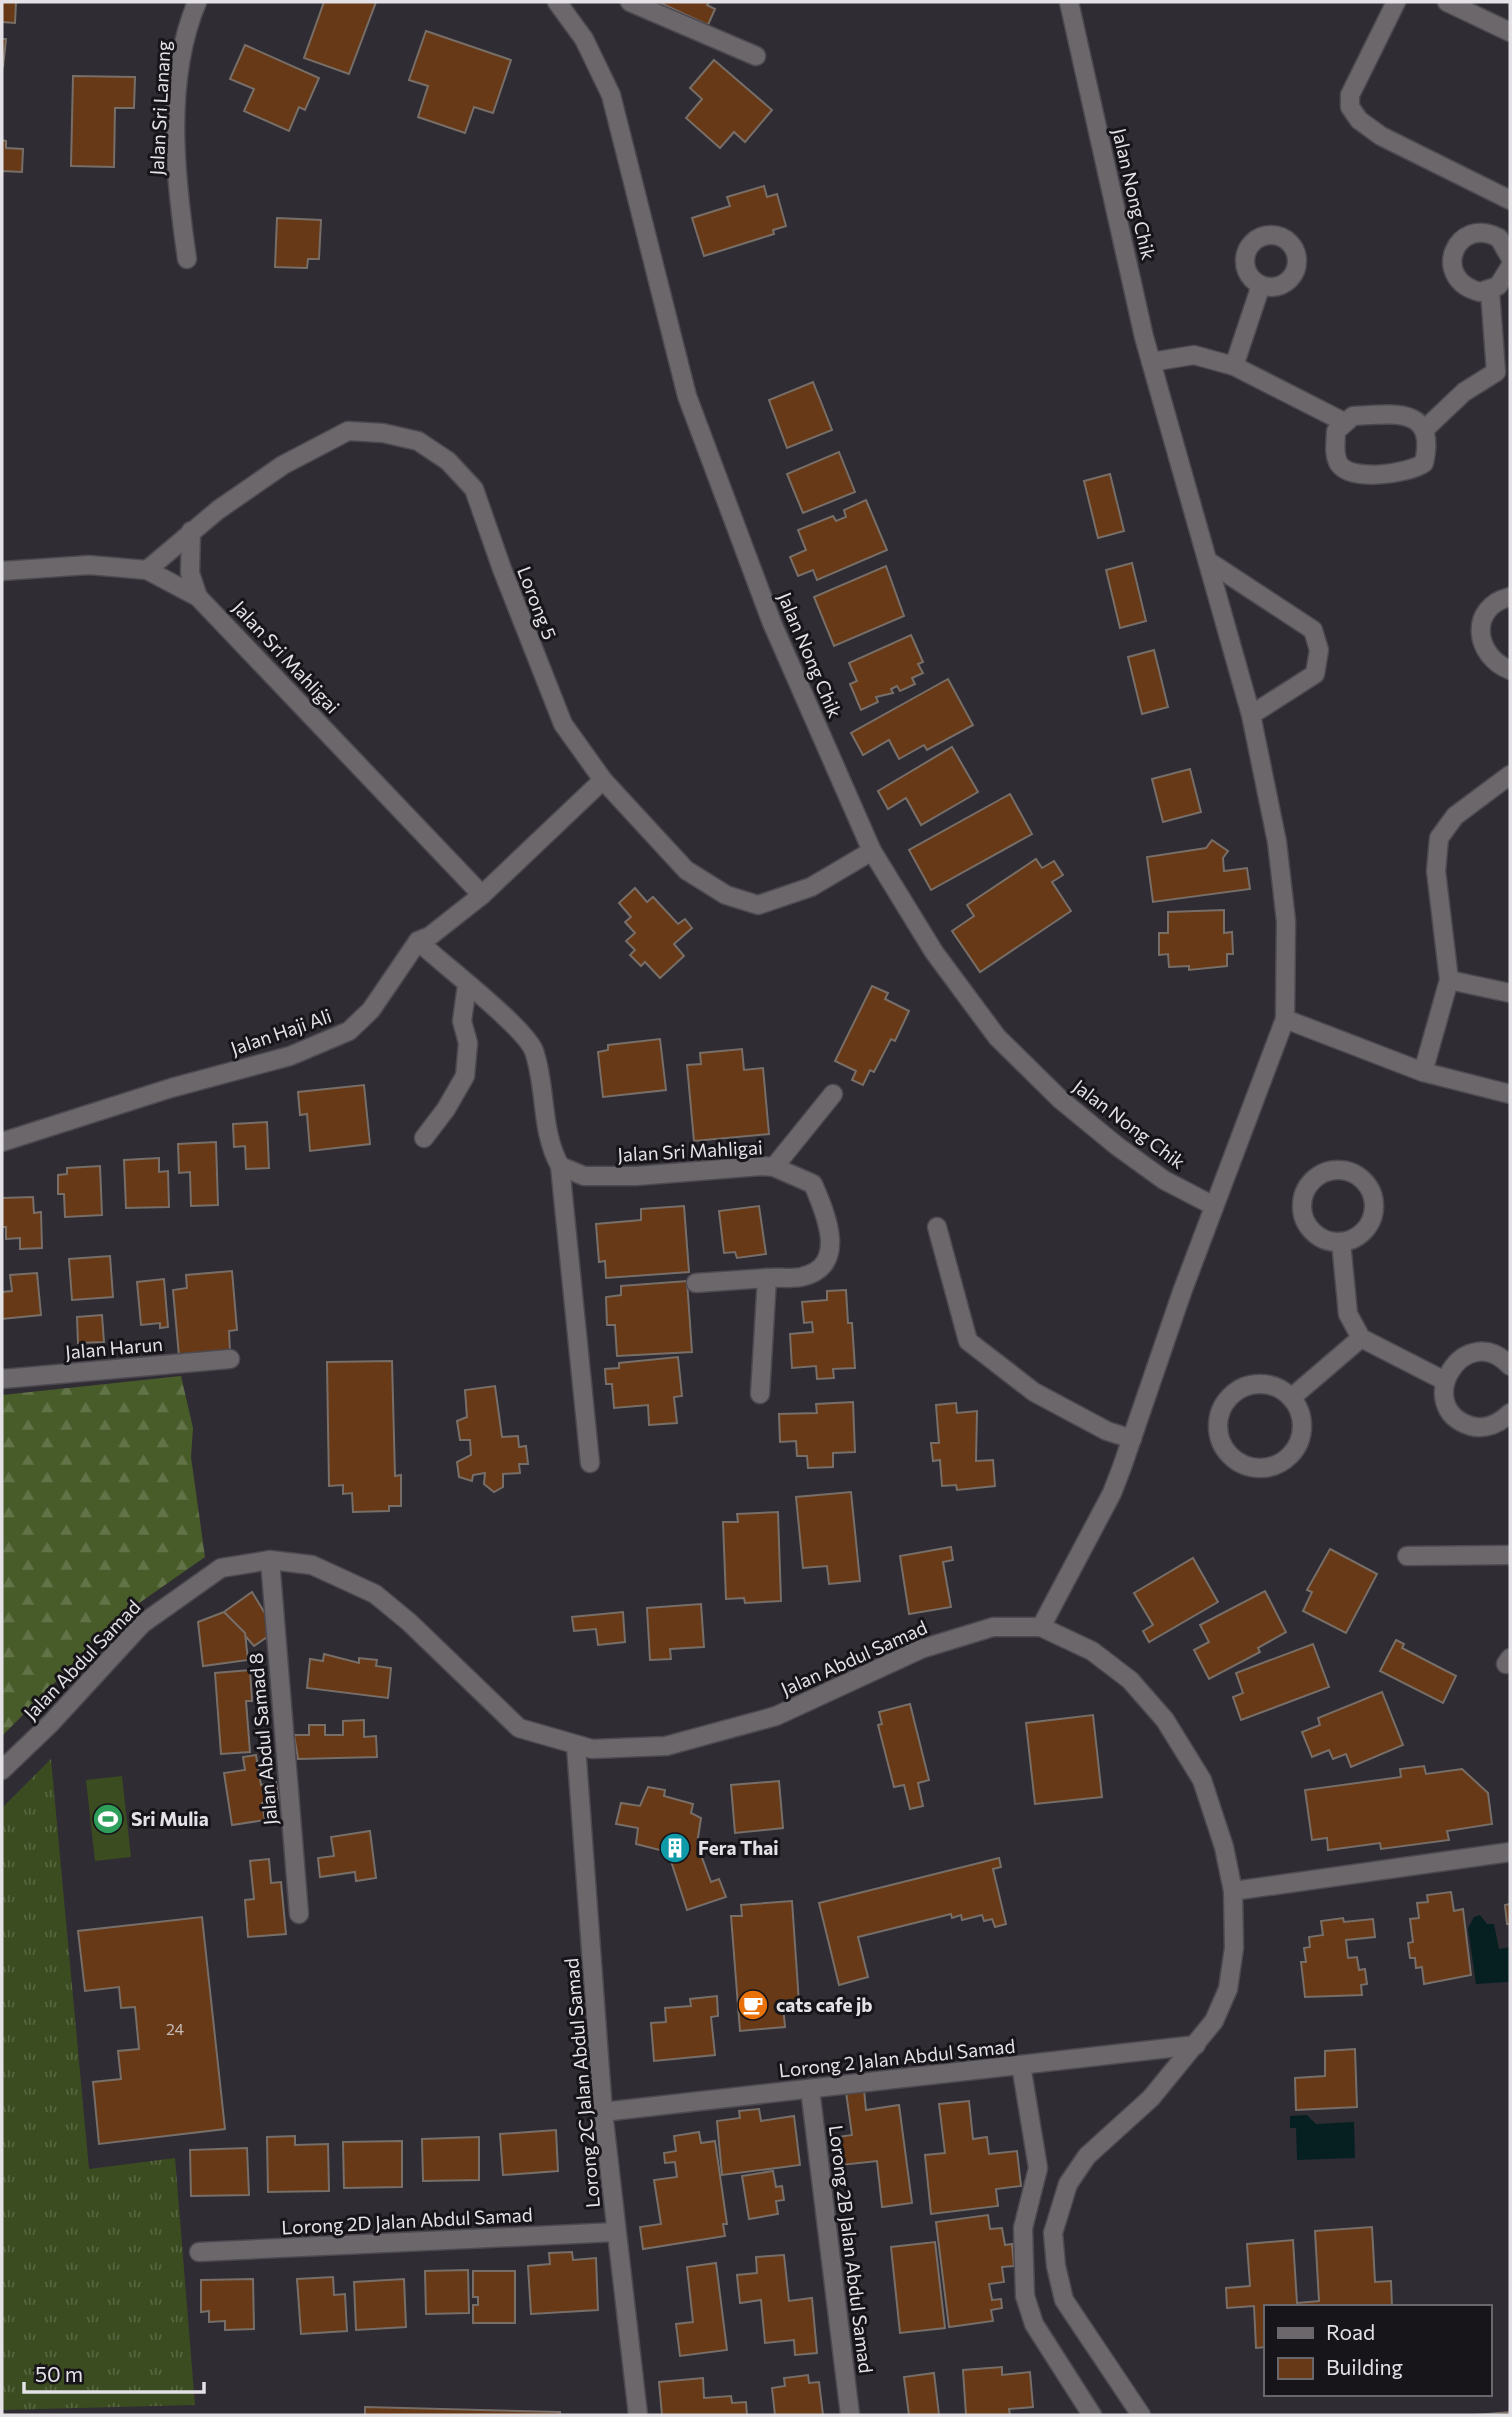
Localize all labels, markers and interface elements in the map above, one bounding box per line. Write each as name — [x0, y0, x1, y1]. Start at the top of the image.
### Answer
street label: Jalan Sri Lanang — [144, 40, 175, 176]
street label: Jalan Nong Chik — [1108, 126, 1161, 262]
street label: Lorong 5 — [513, 563, 562, 643]
street label: Jalan Nong Chik — [774, 588, 847, 721]
street label: Jalan Sri Mahligai — [228, 596, 344, 718]
street label: Jalan Haji Ali — [227, 1004, 334, 1060]
street label: Jalan Nong Chik — [1069, 1074, 1190, 1173]
street label: Jalan Sri Mahligai — [617, 1135, 763, 1166]
street label: Jalan Harun — [64, 1332, 164, 1363]
street label: Jalan Abdul Samad — [19, 1595, 145, 1724]
street label: Jalan Abdul Samad — [777, 1615, 931, 1700]
street label: Jalan Abdul Samad 8 — [244, 1652, 281, 1826]
sports icon: Sri Mulia — [91, 1802, 125, 1836]
place label: Sri Mulia — [131, 1807, 209, 1830]
building icon: Fera Thai — [658, 1831, 692, 1865]
place label: Fera Thai — [698, 1836, 779, 1859]
street label: Lorong 2C Jalan Abdul Samad — [559, 1957, 604, 2209]
cafe icon: cats cafe jb — [736, 1988, 770, 2022]
place label: cats cafe jb — [776, 1993, 873, 2016]
house number: 24 — [166, 2019, 184, 2038]
street label: Lorong 2 Jalan Abdul Samad — [778, 2034, 1016, 2081]
street label: Lorong 2B Jalan Abdul Samad — [825, 2124, 878, 2374]
street label: Lorong 2D Jalan Abdul Samad — [281, 2202, 533, 2239]
legend — [1264, 2305, 1491, 2396]
text: Road — [1326, 2319, 1375, 2344]
scale bar — [24, 2350, 205, 2394]
text: Building — [1326, 2354, 1403, 2379]
text: 50 m — [35, 2361, 83, 2386]

